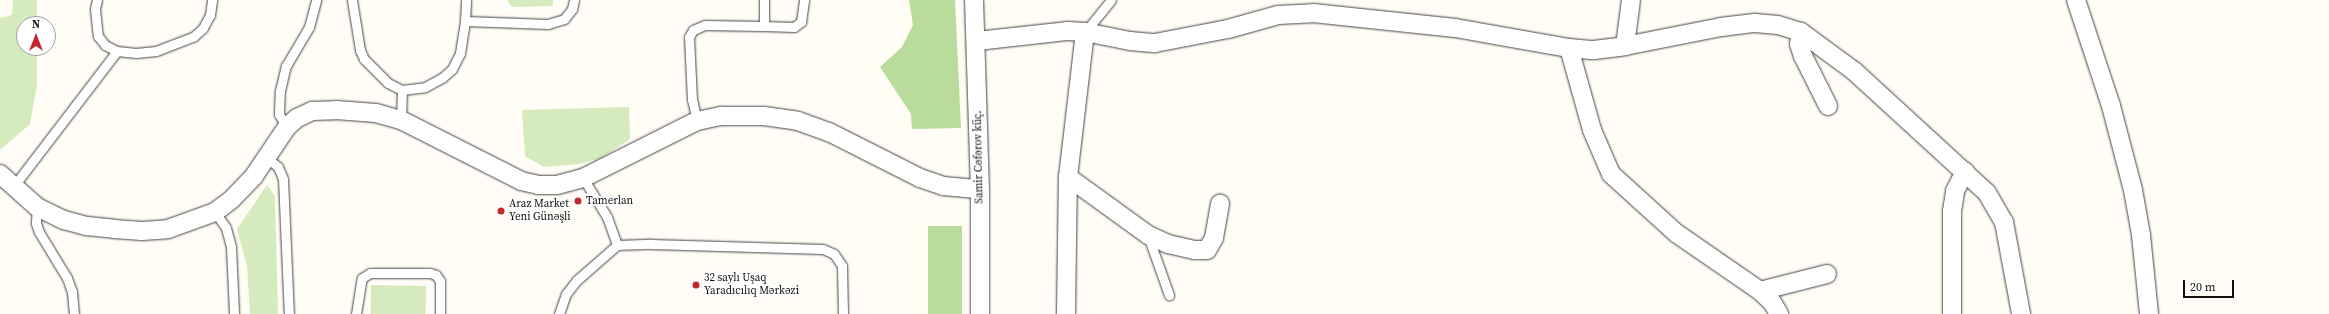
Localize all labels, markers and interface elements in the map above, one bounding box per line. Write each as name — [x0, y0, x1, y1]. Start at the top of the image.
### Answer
north arrow — [16, 16, 56, 56]
text: N — [32, 17, 40, 32]
street label: Samir Cəfərov küç. — [972, 110, 986, 204]
place label: Tamerlan — [586, 194, 633, 208]
marker: Tamerlan — [573, 196, 583, 206]
place label: Araz Market Yeni Günəşli — [509, 198, 571, 224]
marker: Araz Market Yeni Günəşli — [496, 206, 506, 216]
place label: 32 saylı Uşaq Yaradıcılıq Mərkəzi — [704, 272, 799, 298]
scale bar — [2185, 272, 2236, 298]
text: 20 m — [2190, 279, 2216, 295]
marker: 32 saylı Uşaq Yaradıcılıq Mərkəzi — [691, 280, 701, 290]

